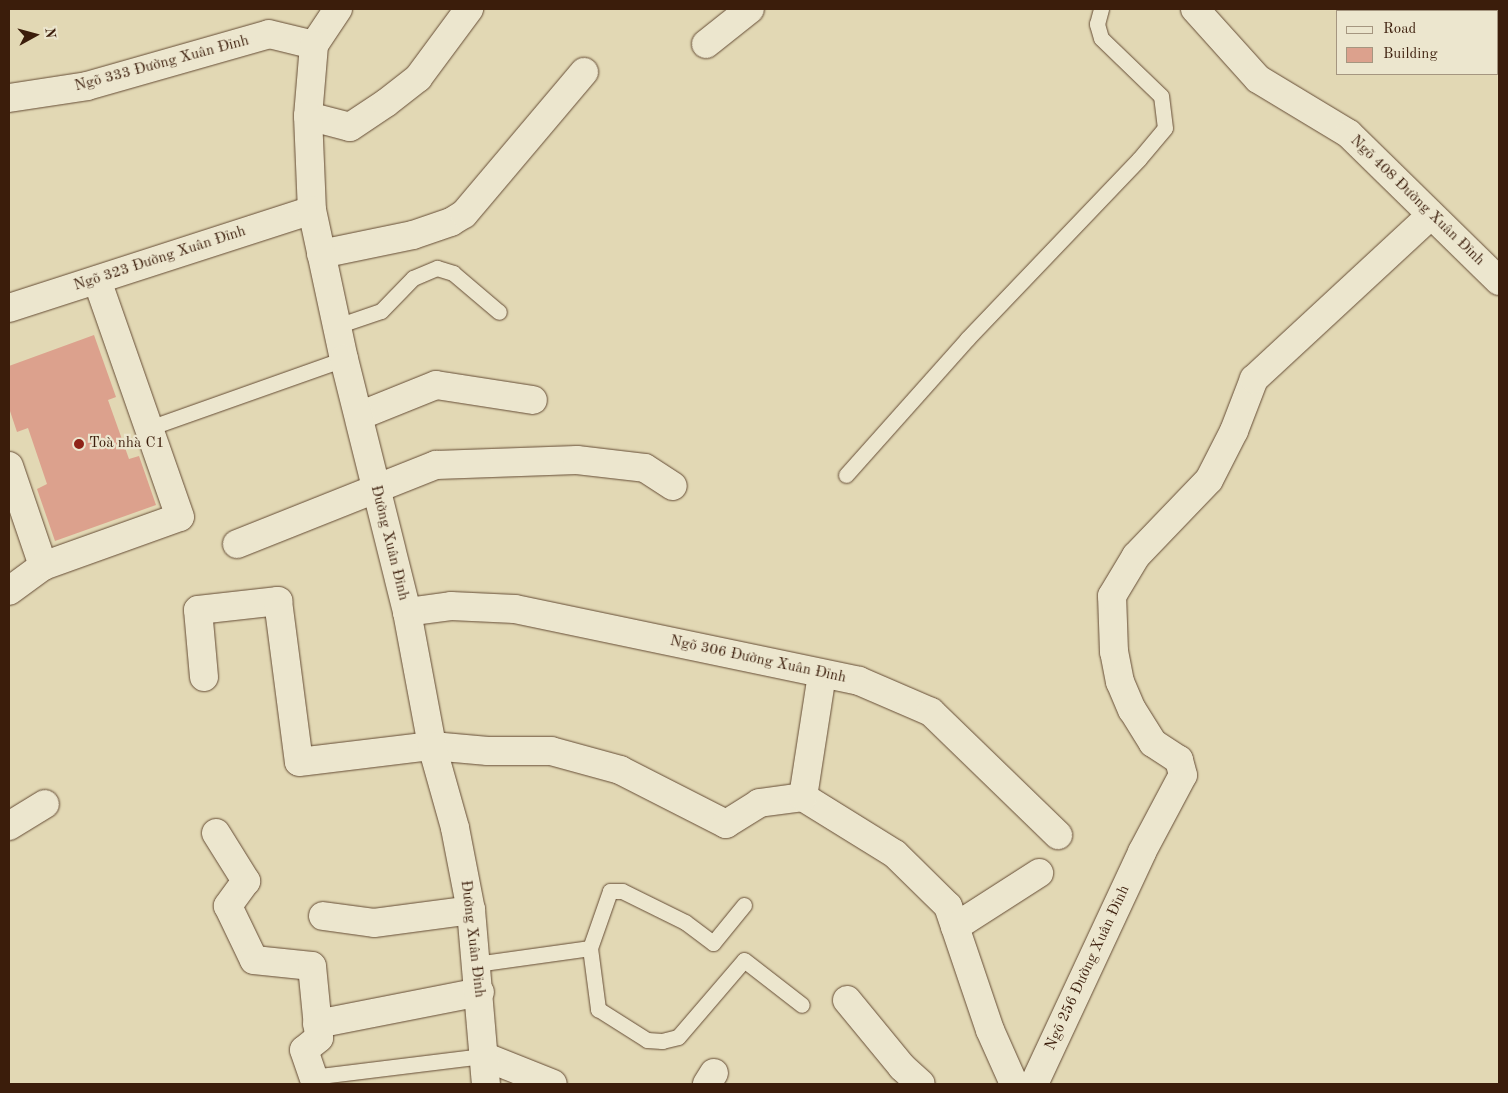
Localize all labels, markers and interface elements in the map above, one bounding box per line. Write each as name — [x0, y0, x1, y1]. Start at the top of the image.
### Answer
north arrow — [10, 10, 60, 60]
legend — [1336, 10, 1498, 75]
text: Road — [1383, 22, 1416, 37]
text: N — [42, 27, 57, 39]
street label: Ngõ 333 Đường Xuân Đỉnh — [73, 32, 251, 96]
text: Building — [1383, 47, 1438, 62]
street label: Ngõ 408 Đường Xuân Đỉnh — [1346, 132, 1488, 270]
street label: Ngõ 323 Đường Xuân Đỉnh — [72, 223, 248, 295]
place label: Toà nhà C1 — [89, 435, 164, 453]
marker: Toà nhà C1 — [73, 438, 85, 450]
street label: Đường Xuân Đỉnh — [366, 483, 412, 603]
street label: Ngõ 306 Đường Xuân Đỉnh — [668, 633, 848, 687]
street label: Đường Xuân Đỉnh — [456, 879, 488, 999]
street label: Ngõ 256 Đường Xuân Đỉnh — [1042, 883, 1134, 1053]

